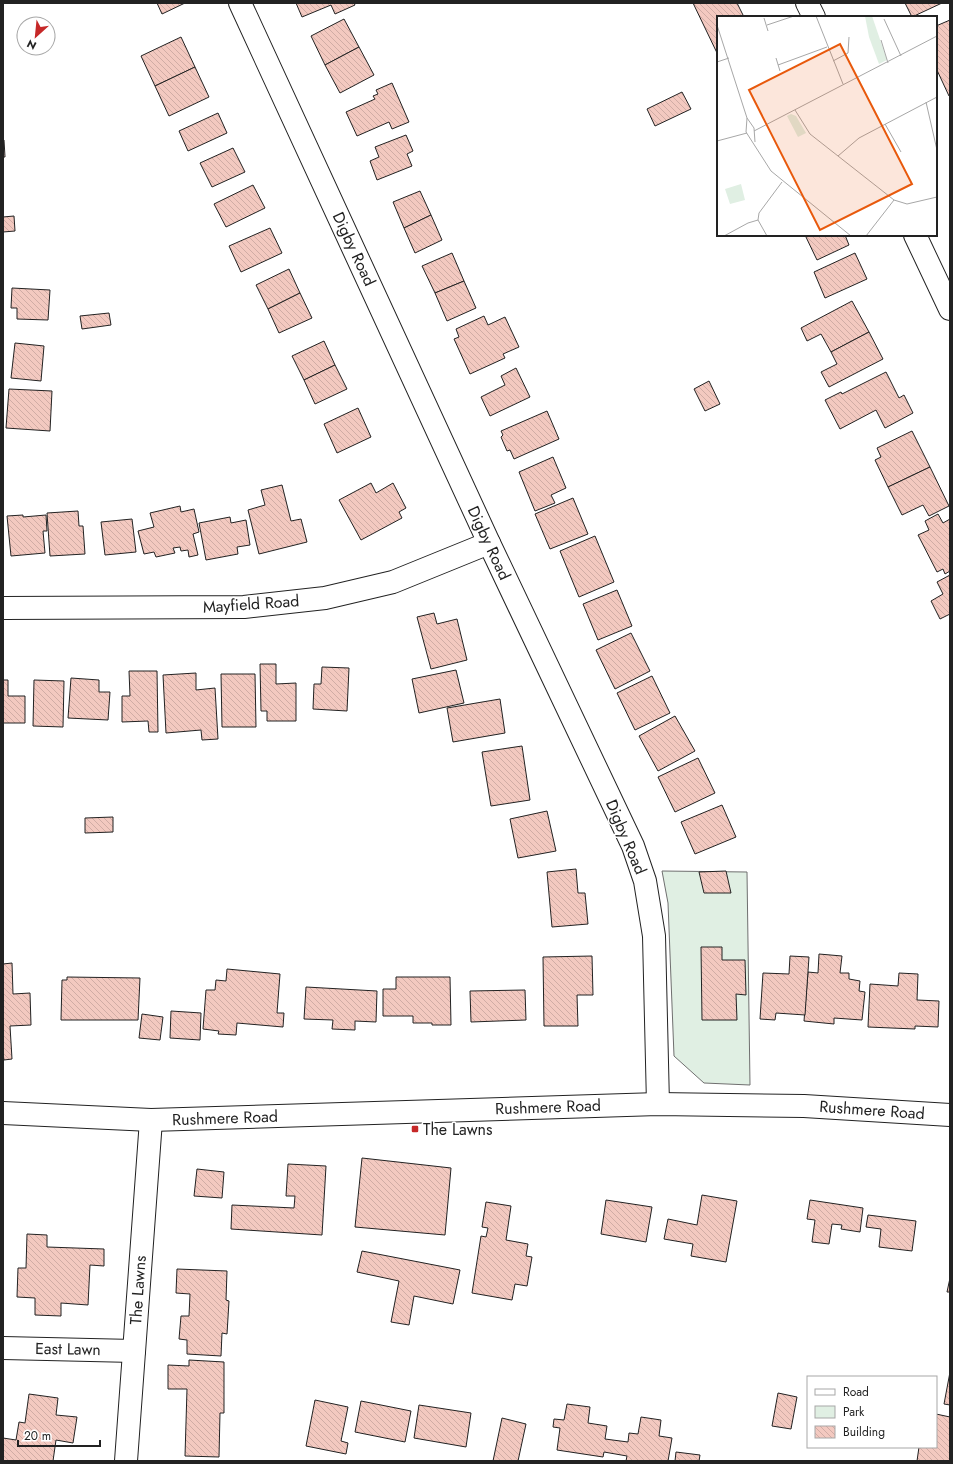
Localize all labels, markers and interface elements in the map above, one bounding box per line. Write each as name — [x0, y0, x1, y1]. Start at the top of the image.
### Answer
north arrow — [16, 16, 56, 56]
inset map — [717, 16, 937, 236]
text: N — [24, 36, 39, 54]
street label: Digby Road — [327, 208, 381, 290]
street label: Digby Road — [462, 502, 516, 584]
street label: Mayfield Road — [202, 589, 300, 619]
street label: Digby Road — [600, 796, 652, 878]
street label: Rushmere Road — [495, 1094, 601, 1120]
street label: Rushmere Road — [818, 1095, 926, 1125]
street label: Rushmere Road — [172, 1105, 278, 1131]
place label: The Lawns — [423, 1118, 492, 1141]
marker: The Lawns — [410, 1124, 420, 1134]
street label: The Lawns — [124, 1255, 152, 1325]
street label: East Lawn — [35, 1337, 101, 1361]
legend — [807, 1376, 937, 1448]
text: Road — [843, 1383, 869, 1401]
text: Park — [843, 1403, 865, 1421]
scale bar — [18, 1422, 100, 1448]
text: Building — [843, 1423, 885, 1441]
text: 20 m — [24, 1427, 51, 1445]

